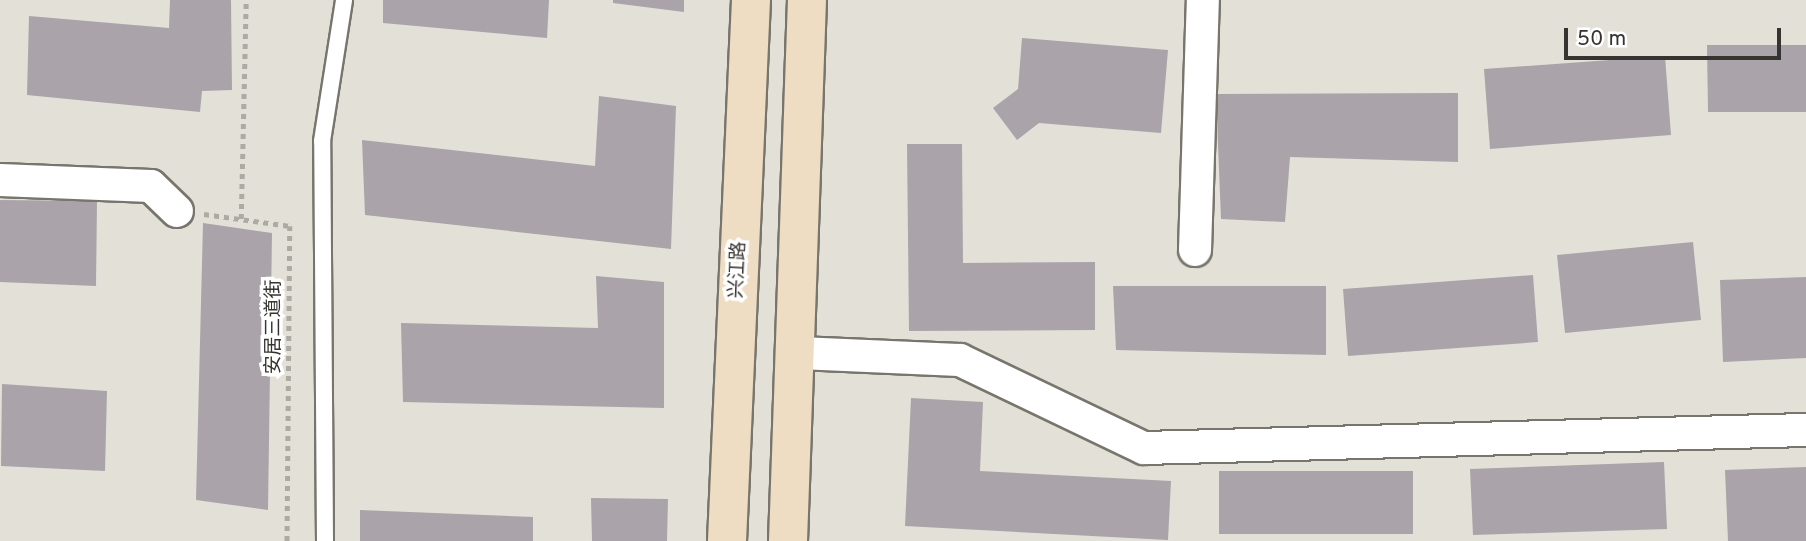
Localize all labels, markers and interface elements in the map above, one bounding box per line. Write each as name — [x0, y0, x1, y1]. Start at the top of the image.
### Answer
scale bar — [1568, 14, 1785, 58]
text: 50 m — [1577, 26, 1626, 53]
street label: 兴江路 — [726, 241, 752, 299]
street label: 安居三道街 — [264, 280, 286, 374]

